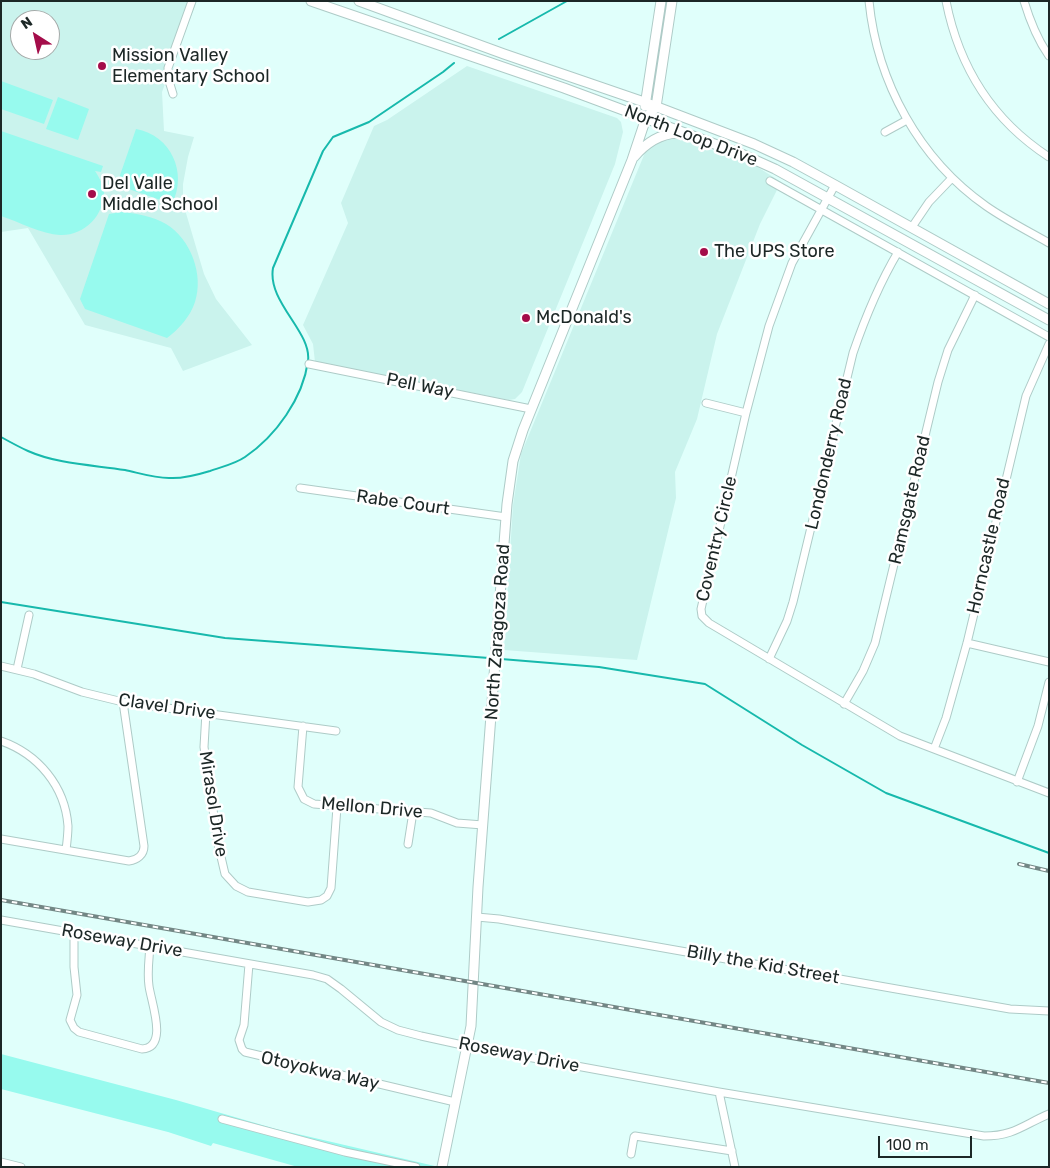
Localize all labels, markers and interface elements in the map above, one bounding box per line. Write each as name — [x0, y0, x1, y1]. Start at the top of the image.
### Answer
north arrow — [10, 10, 60, 60]
text: N — [18, 13, 36, 33]
place label: Mission Valley Elementary School — [112, 45, 270, 88]
marker: Mission Valley Elementary School — [96, 60, 108, 72]
street label: North Loop Drive — [621, 101, 761, 171]
place label: Del Valle Middle School — [102, 173, 218, 215]
marker: Del Valle Middle School — [86, 188, 98, 200]
place label: The UPS Store — [714, 241, 835, 263]
marker: The UPS Store — [698, 246, 710, 258]
place label: McDonald's — [536, 307, 632, 329]
marker: McDonald's — [520, 312, 532, 324]
street label: Pell Way — [384, 369, 456, 403]
street label: Londonderry Road — [801, 376, 857, 532]
street label: Ramsgate Road — [885, 433, 935, 567]
street label: Coventry Circle — [692, 474, 742, 604]
street label: Horncastle Road — [963, 476, 1015, 616]
street label: Rabe Court — [355, 486, 451, 520]
street label: North Zaragoza Road — [481, 543, 515, 721]
street label: Clavel Drive — [117, 689, 217, 725]
street label: Mirasol Drive — [194, 750, 232, 858]
street label: Mellon Drive — [320, 793, 424, 823]
street label: Roseway Drive — [60, 920, 184, 962]
street label: Billy the Kid Street — [685, 941, 841, 989]
street label: Roseway Drive — [457, 1033, 581, 1077]
street label: Otoyokwa Way — [259, 1047, 381, 1095]
scale bar — [880, 1126, 974, 1158]
text: 100 m — [886, 1136, 928, 1154]

